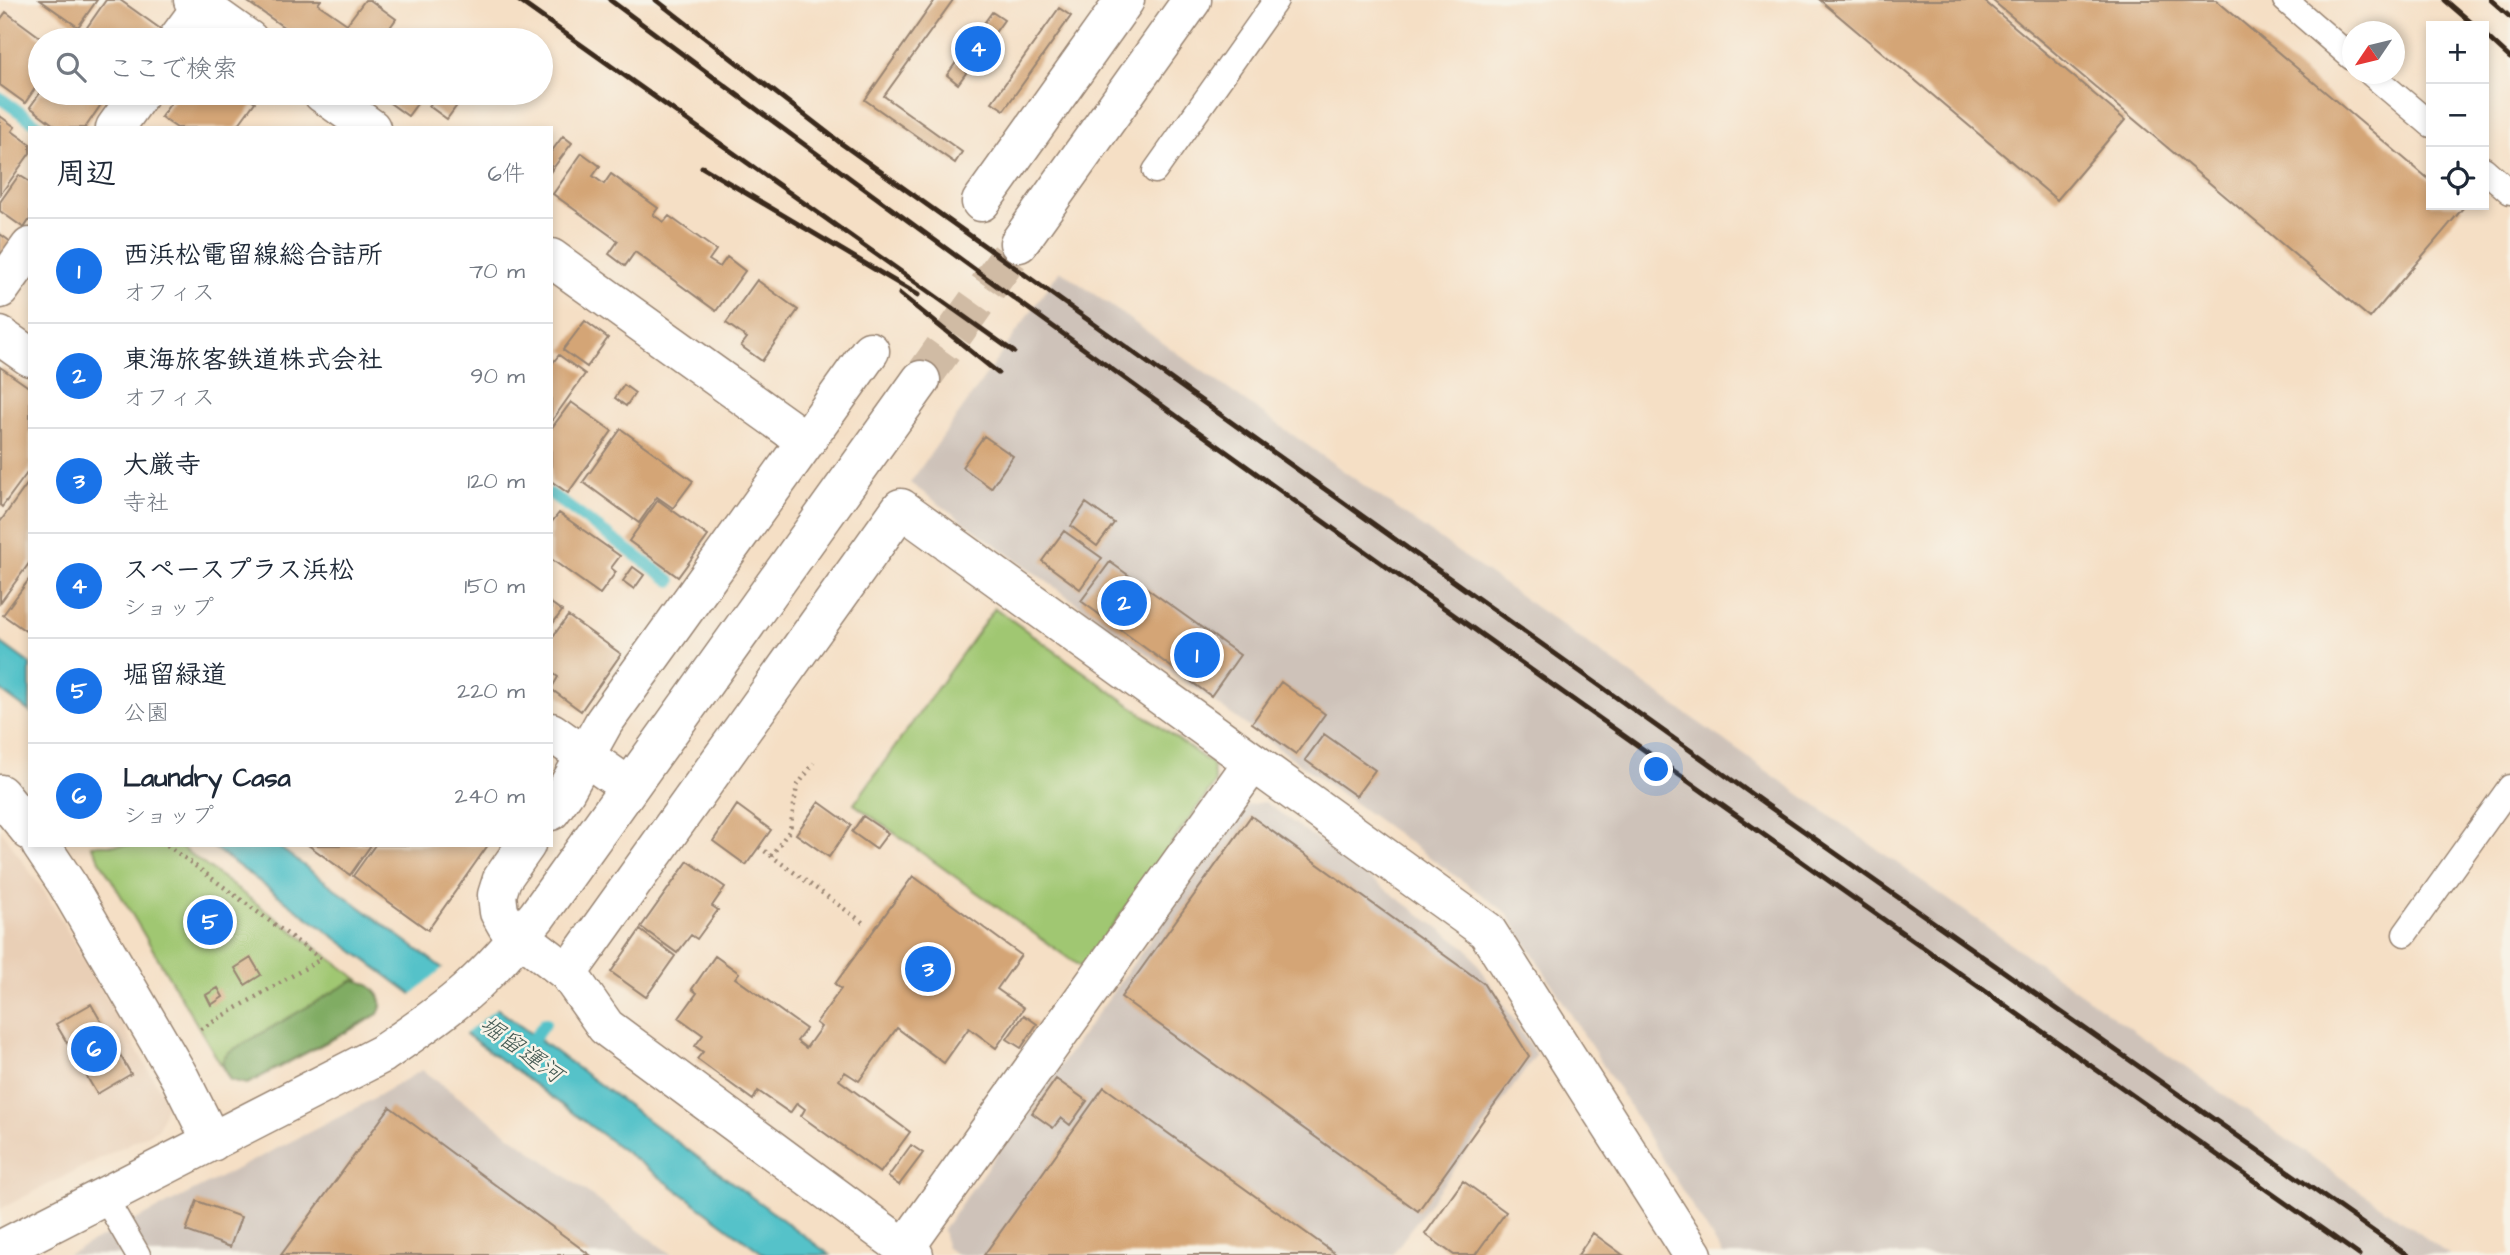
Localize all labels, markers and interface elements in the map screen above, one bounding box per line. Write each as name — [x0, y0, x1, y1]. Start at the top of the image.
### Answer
north arrow — [2342, 21, 2405, 84]
map controls — [2426, 21, 2489, 210]
button: + — [2426, 21, 2489, 84]
pin: 4 — [955, 23, 1001, 75]
search box — [28, 28, 553, 105]
icon: search — [52, 48, 90, 86]
text: ここで検索 — [108, 51, 238, 87]
button: − — [2426, 84, 2489, 147]
button: locate — [2426, 147, 2489, 210]
text: 周辺 — [56, 153, 116, 195]
text: 6件 — [488, 158, 525, 190]
text: 西浜松電留線総合詰所 — [123, 237, 383, 273]
text: 1 — [78, 255, 80, 287]
text: 70 m — [469, 255, 525, 287]
text: オフィス — [123, 277, 215, 309]
text: 東海旅客鉄道株式会社 — [123, 342, 383, 378]
text: 2 — [72, 360, 86, 392]
text: 90 m — [470, 360, 525, 392]
text: オフィス — [123, 382, 215, 414]
text: 大厳寺 — [123, 447, 201, 483]
text: 3 — [73, 465, 85, 497]
text: 120 m — [467, 465, 525, 497]
text: 寺社 — [123, 487, 169, 519]
text: スペースプラス浜松 — [123, 552, 354, 588]
text: 4 — [71, 570, 87, 602]
text: 150 m — [464, 570, 525, 602]
pin: 2 — [1101, 577, 1147, 629]
text: ショップ — [123, 592, 214, 624]
pin: 1 — [1174, 629, 1220, 681]
text: 堀留緑道 — [123, 657, 227, 693]
text: 5 — [71, 675, 87, 707]
text: 220 m — [457, 675, 525, 707]
text: 公園 — [123, 697, 169, 729]
your location — [1639, 752, 1673, 786]
text: Laundry Casa — [123, 760, 291, 796]
text: 6 — [72, 780, 86, 812]
text: 240 m — [455, 780, 525, 812]
text: ショップ — [123, 800, 214, 832]
pin: 5 — [187, 896, 233, 948]
pin: 3 — [905, 943, 951, 995]
water label: 堀留運河 — [472, 1008, 572, 1094]
pin: 6 — [71, 1023, 117, 1075]

